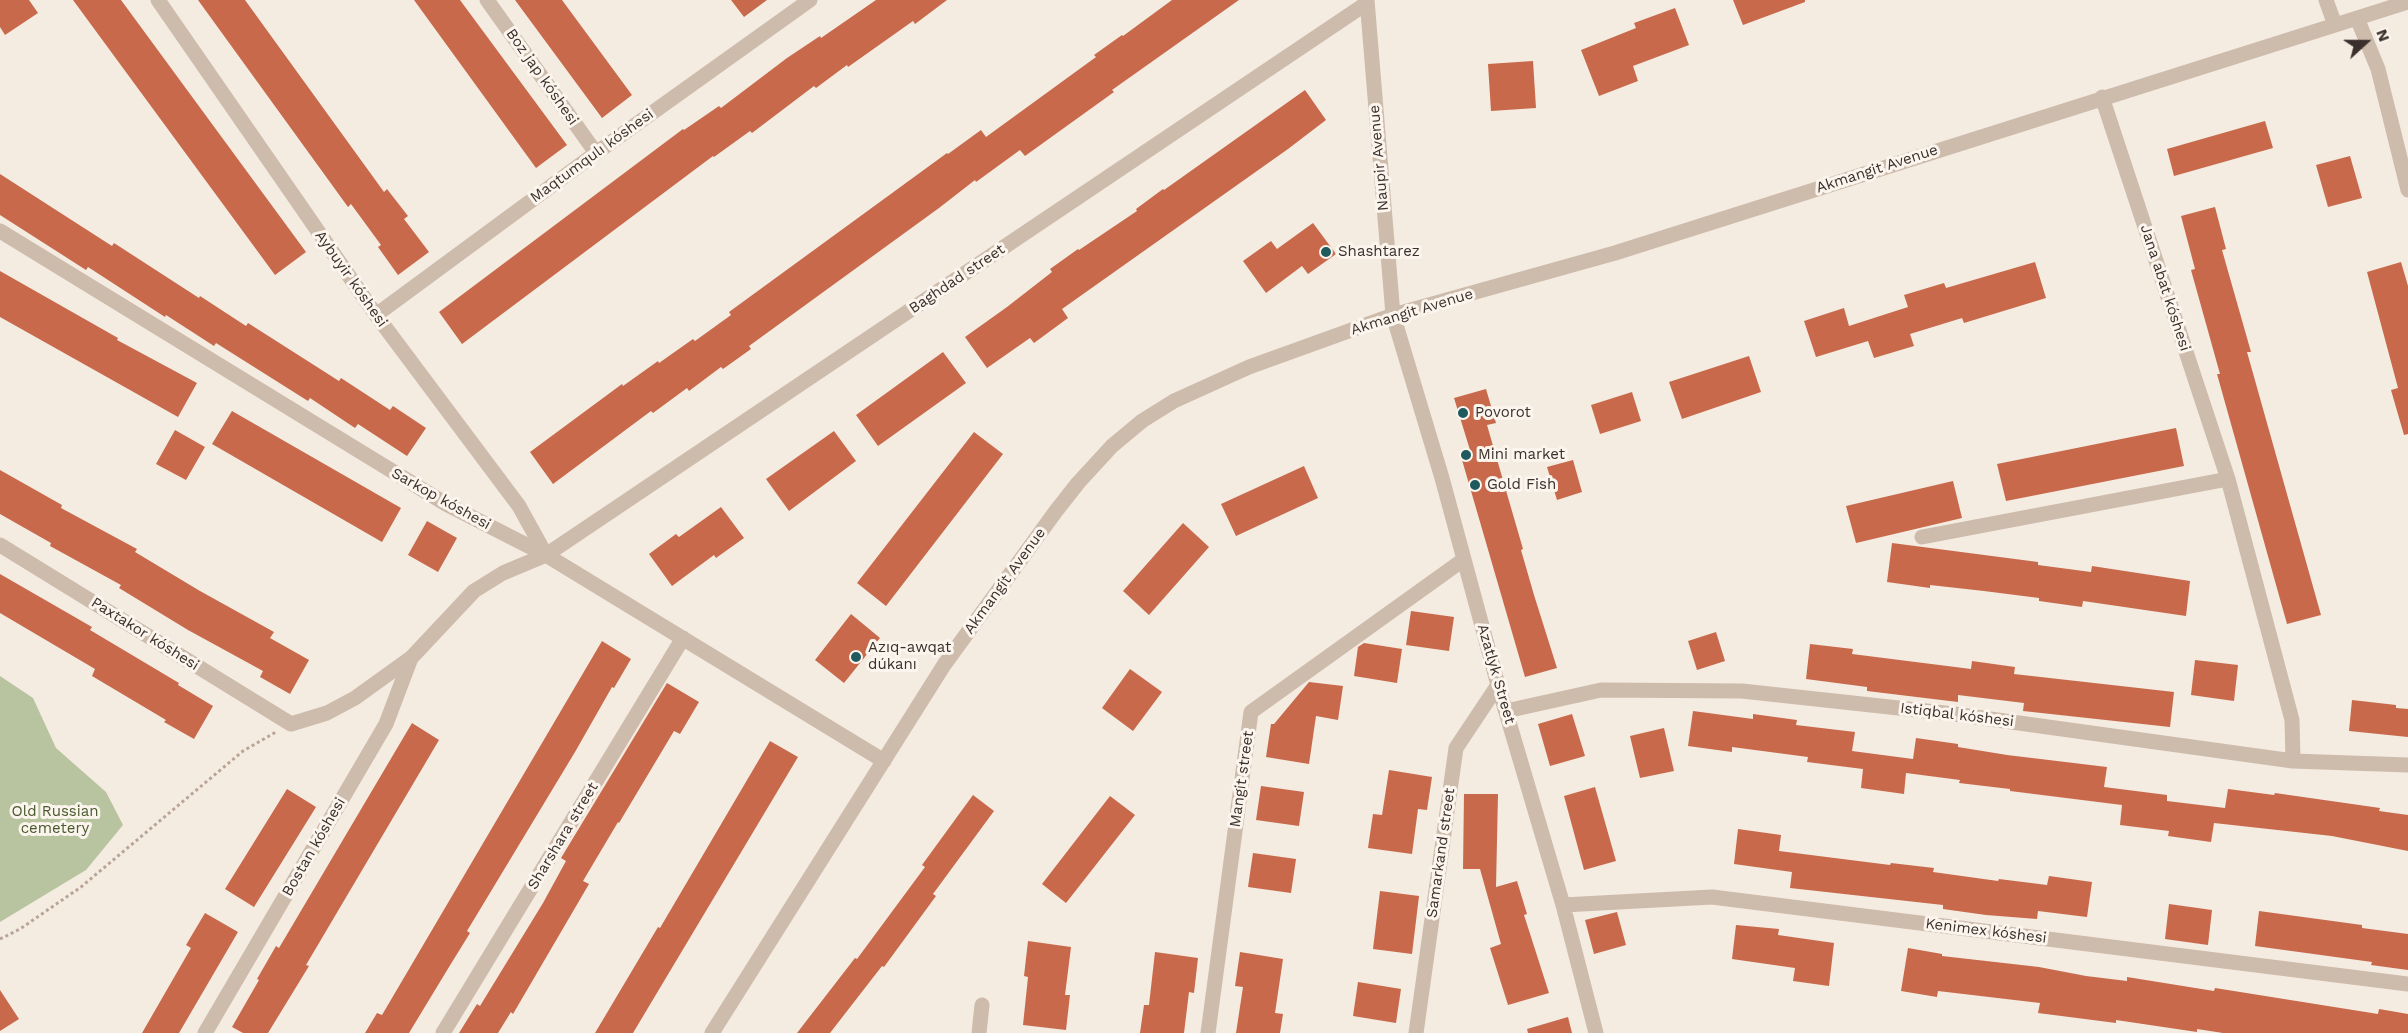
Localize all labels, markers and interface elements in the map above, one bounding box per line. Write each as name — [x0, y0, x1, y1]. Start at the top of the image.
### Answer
north arrow — [2336, 12, 2396, 72]
street label: Boz jap kóshesi — [502, 25, 582, 129]
text: N — [2372, 26, 2394, 44]
street label: Naupir Avenue — [1365, 104, 1393, 212]
street label: Maqtumqulı kóshesi — [527, 105, 657, 207]
street label: Akmangit Avenue — [1814, 141, 1940, 197]
street label: Jana abat kóshesi — [2136, 222, 2194, 354]
street label: Aybuyir kóshesi — [311, 227, 391, 331]
street label: Baghdad street — [906, 240, 1008, 318]
place label: Shashtarez — [1338, 243, 1420, 261]
marker: Shashtarez — [1319, 245, 1333, 259]
street label: Akmangit Avenue — [1349, 285, 1475, 339]
place label: Povorot — [1475, 404, 1531, 422]
marker: Povorot — [1456, 406, 1470, 420]
place label: Mini market — [1478, 446, 1565, 464]
marker: Mini market — [1459, 448, 1473, 462]
street label: Sarkop kóshesi — [388, 464, 494, 534]
place label: Gold Fish — [1487, 476, 1556, 494]
marker: Gold Fish — [1468, 478, 1482, 492]
street label: Akmangit Avenue — [960, 524, 1050, 638]
street label: Paxtakor kóshesi — [88, 594, 202, 674]
street label: Azatlyk Street — [1473, 622, 1519, 726]
place label: Azıq-awqat dúkanı — [868, 639, 951, 674]
marker: Azıq-awqat dúkanı — [849, 650, 863, 664]
street label: Istiqbal kóshesi — [1899, 699, 2015, 731]
street label: Mangit street — [1226, 730, 1258, 828]
street label: Sharshara street — [524, 779, 602, 893]
street label: Samarkand street — [1423, 787, 1459, 919]
street label: Bostan kóshesi — [278, 795, 350, 899]
park label: Old Russian cemetery — [12, 803, 98, 838]
street label: Kenimex kóshesi — [1924, 915, 2048, 947]

